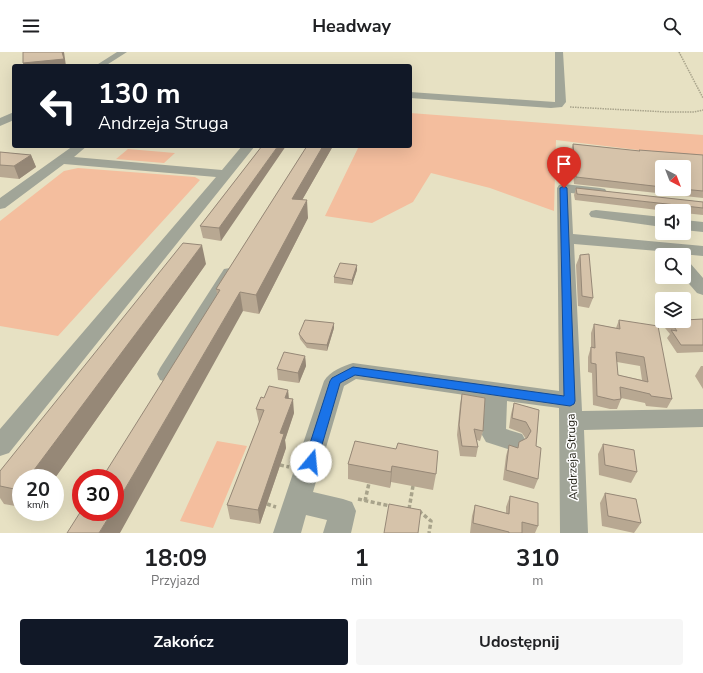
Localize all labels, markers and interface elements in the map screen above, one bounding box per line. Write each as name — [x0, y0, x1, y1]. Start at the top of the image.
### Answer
text: Headway — [312, 14, 391, 38]
icon: menu — [20, 15, 42, 37]
icon: search — [661, 15, 683, 37]
text: 130 m — [98, 75, 181, 113]
icon: left — [32, 80, 84, 132]
text: Andrzeja Struga — [98, 111, 228, 135]
pin — [547, 147, 581, 188]
icon: arrive — [553, 153, 575, 175]
north arrow — [655, 160, 691, 196]
map controls — [655, 160, 691, 328]
button: sound — [655, 204, 691, 240]
button: search — [655, 248, 691, 284]
button: layers — [655, 292, 691, 328]
street label: Andrzeja Struga — [562, 413, 582, 501]
position arrow — [290, 441, 332, 483]
speed limit sign: 30 — [72, 469, 124, 521]
text: 20 — [26, 476, 50, 503]
text: km/h — [27, 498, 49, 512]
text: 18:09 — [144, 542, 207, 574]
text: 1 — [354, 542, 369, 574]
text: 310 — [516, 542, 559, 574]
text: Przyjazd — [151, 572, 200, 590]
text: min — [351, 572, 372, 590]
text: m — [532, 572, 543, 590]
button: Zakończ — [20, 619, 348, 665]
button: Udostępnij — [356, 619, 683, 665]

